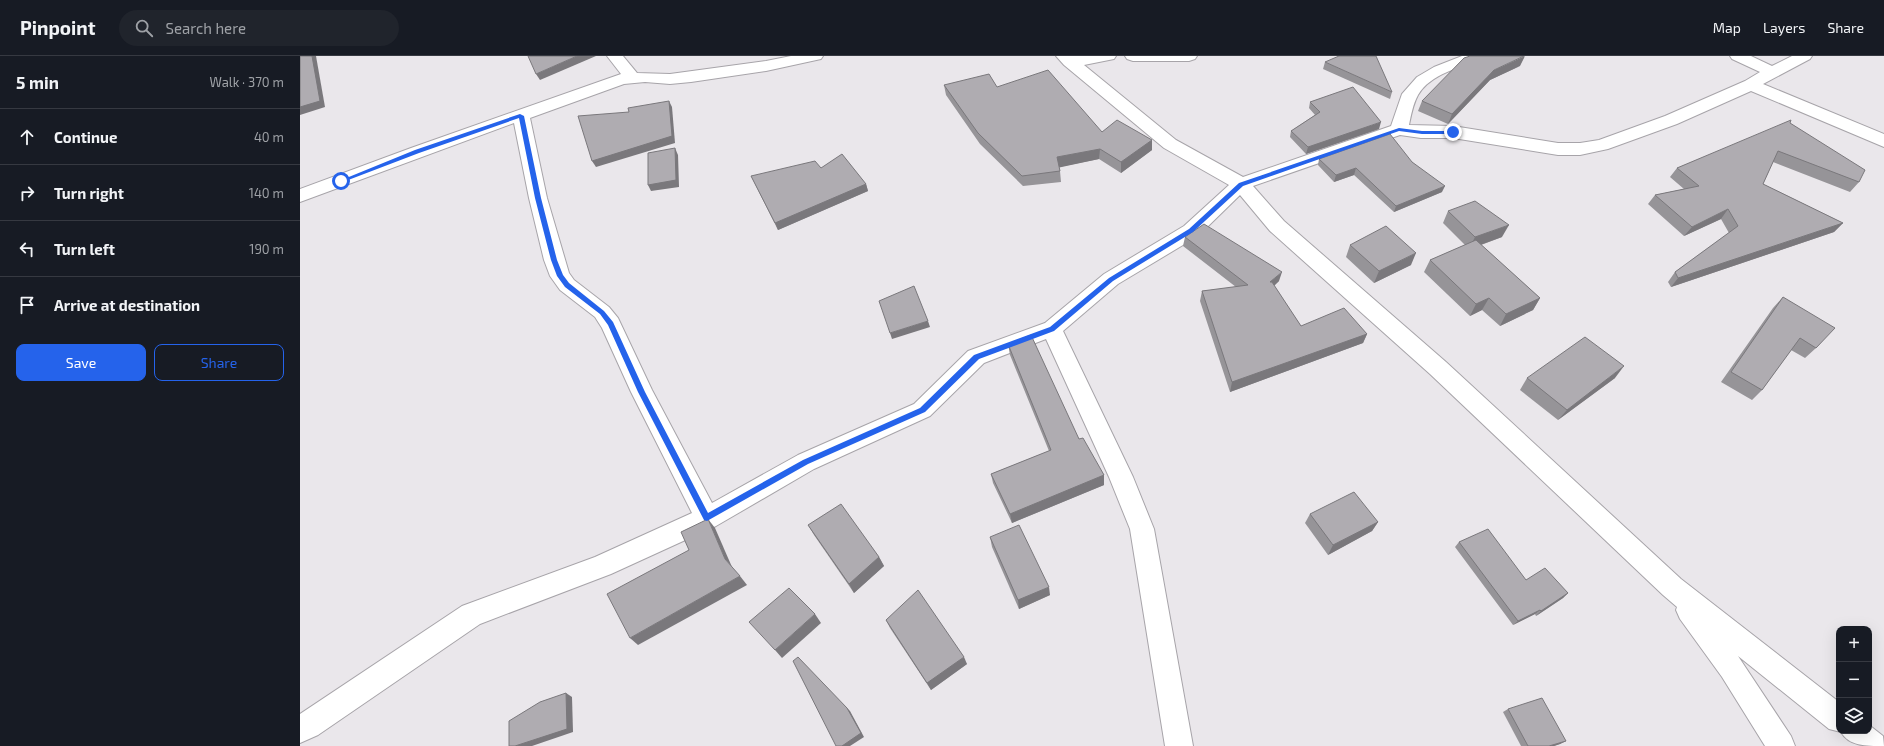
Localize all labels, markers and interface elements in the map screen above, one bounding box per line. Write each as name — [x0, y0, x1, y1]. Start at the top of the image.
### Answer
search box — [119, 10, 399, 46]
text: Pinpoint — [20, 16, 95, 39]
icon: search — [133, 17, 155, 39]
text: Search here — [165, 19, 246, 37]
text: Map — [1713, 19, 1741, 36]
text: Layers — [1763, 19, 1805, 36]
text: Share — [1827, 19, 1864, 36]
text: 5 min — [16, 72, 59, 92]
text: Walk · 370 m — [209, 74, 284, 90]
route end — [1444, 123, 1462, 141]
icon: ahead — [16, 126, 38, 148]
text: Continue — [54, 128, 117, 146]
text: 40 m — [254, 129, 284, 145]
route start — [332, 172, 350, 190]
icon: right — [16, 182, 38, 204]
text: Turn right — [54, 184, 124, 202]
text: 140 m — [249, 185, 284, 201]
icon: left — [16, 238, 38, 260]
text: Turn left — [54, 240, 115, 258]
text: 190 m — [249, 241, 284, 257]
icon: arrive — [16, 294, 38, 316]
text: Arrive at destination — [54, 296, 200, 314]
button: Save — [16, 344, 146, 381]
button: Share — [154, 344, 284, 381]
map controls — [1836, 626, 1872, 734]
button: + — [1836, 626, 1872, 662]
button: − — [1836, 662, 1872, 698]
button: layers — [1836, 698, 1872, 734]

